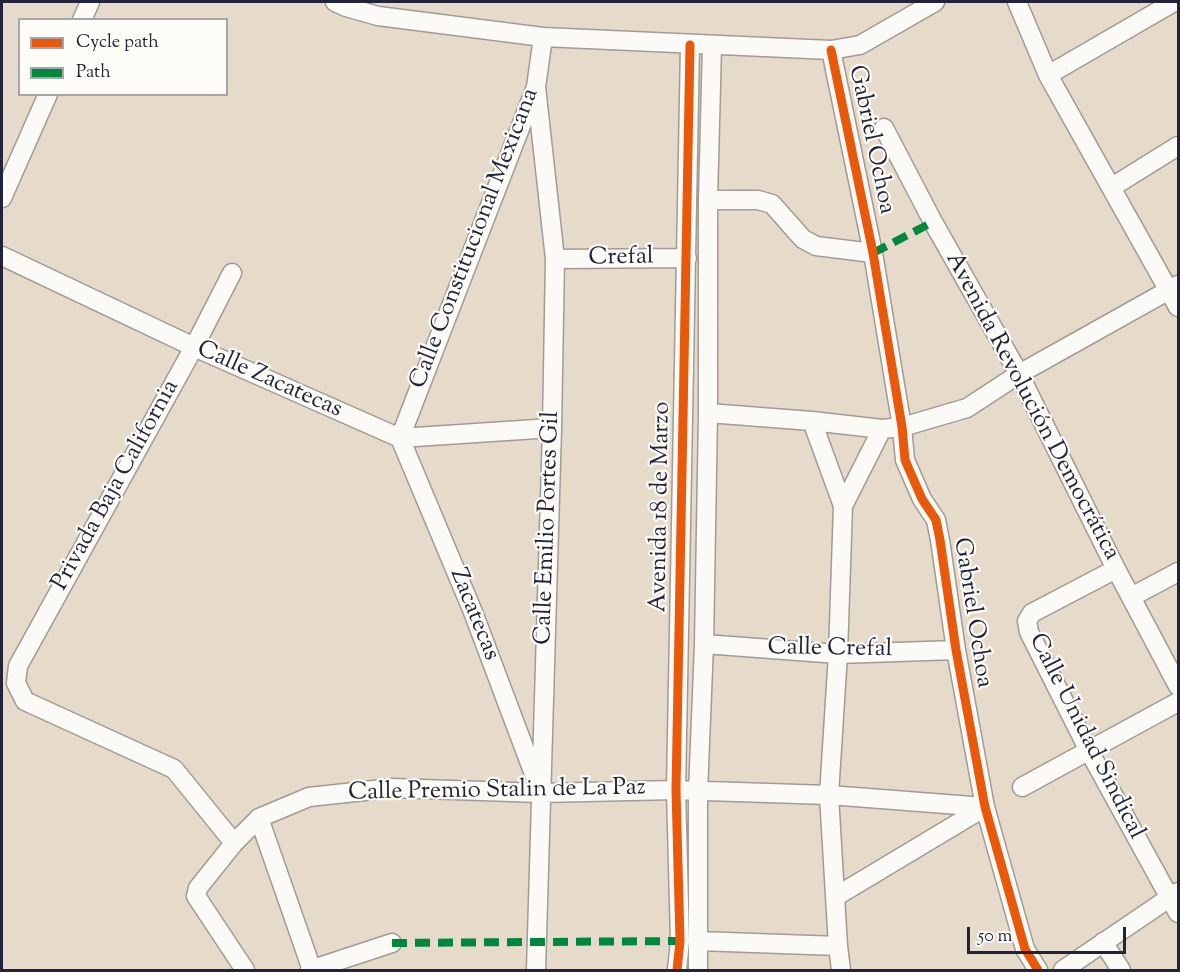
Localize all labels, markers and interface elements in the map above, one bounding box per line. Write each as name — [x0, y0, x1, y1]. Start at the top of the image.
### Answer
legend — [18, 18, 228, 96]
text: Cycle path — [76, 30, 159, 56]
text: Path — [76, 60, 111, 86]
street label: Gabriel Ochoa — [840, 63, 900, 217]
street label: Calle Constitucional Mexicana — [405, 85, 547, 393]
street label: Crefal — [588, 244, 654, 274]
street label: Avenida Revolución Democrática — [937, 248, 1125, 566]
street label: Calle Zacatecas — [192, 336, 346, 426]
street label: Privada Baja California — [47, 376, 187, 596]
street label: Avenida 18 de Marzo — [646, 401, 678, 613]
street label: Calle Emilio Portes Gil — [531, 411, 567, 645]
street label: Gabriel Ochoa — [945, 536, 997, 690]
street label: Zacatecas — [442, 565, 504, 665]
street label: Calle Unidad Sindical — [1021, 629, 1149, 845]
street label: Calle Crefal — [767, 635, 893, 665]
street label: Calle Premio Stalin de La Paz — [348, 775, 646, 809]
scale bar — [970, 915, 1129, 953]
text: 50 m — [978, 924, 1012, 950]

